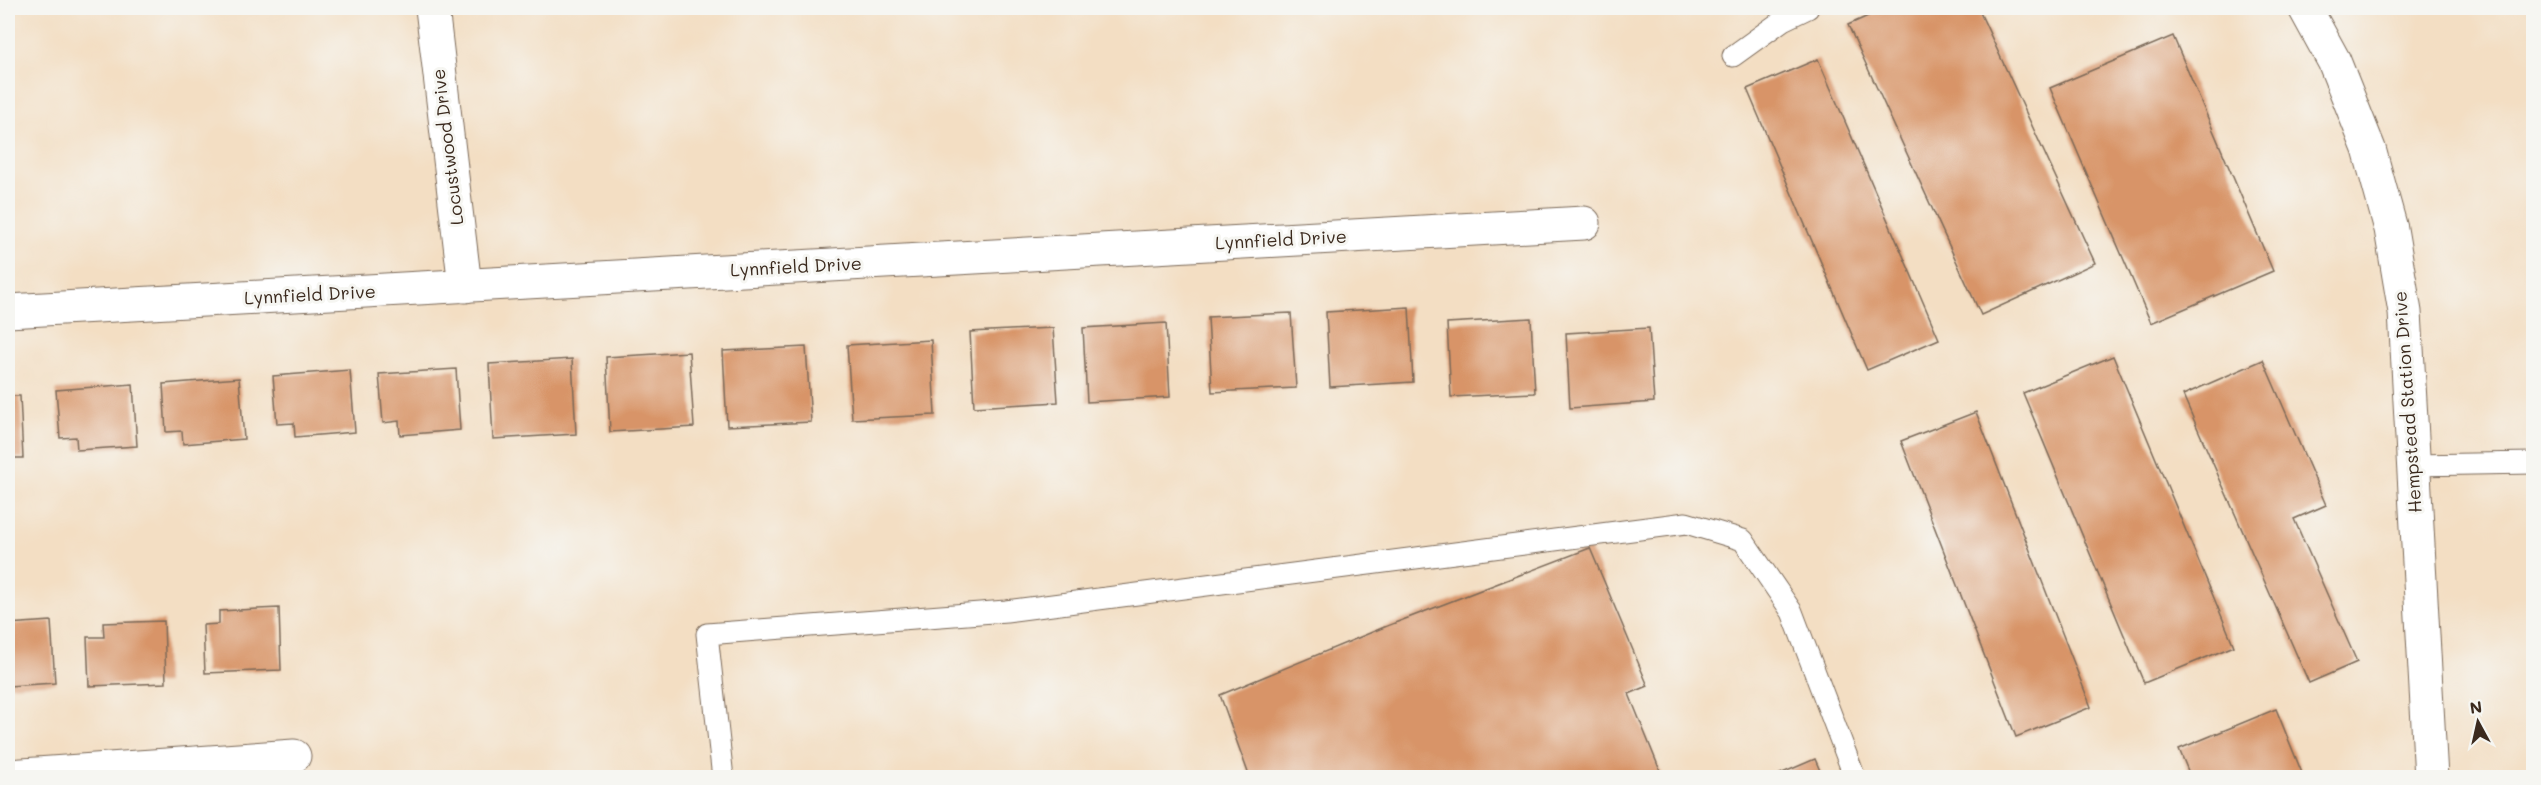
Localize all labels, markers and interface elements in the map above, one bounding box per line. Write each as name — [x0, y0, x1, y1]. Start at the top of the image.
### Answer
street label: Locustwood Drive — [426, 68, 469, 227]
street label: Lynnfield Drive — [1215, 224, 1347, 254]
street label: Lynnfield Drive — [730, 251, 862, 281]
street label: Lynnfield Drive — [244, 279, 376, 309]
street label: Hempstead Station Drive — [2387, 290, 2427, 514]
north arrow — [2448, 692, 2508, 752]
text: N — [2468, 695, 2483, 718]

